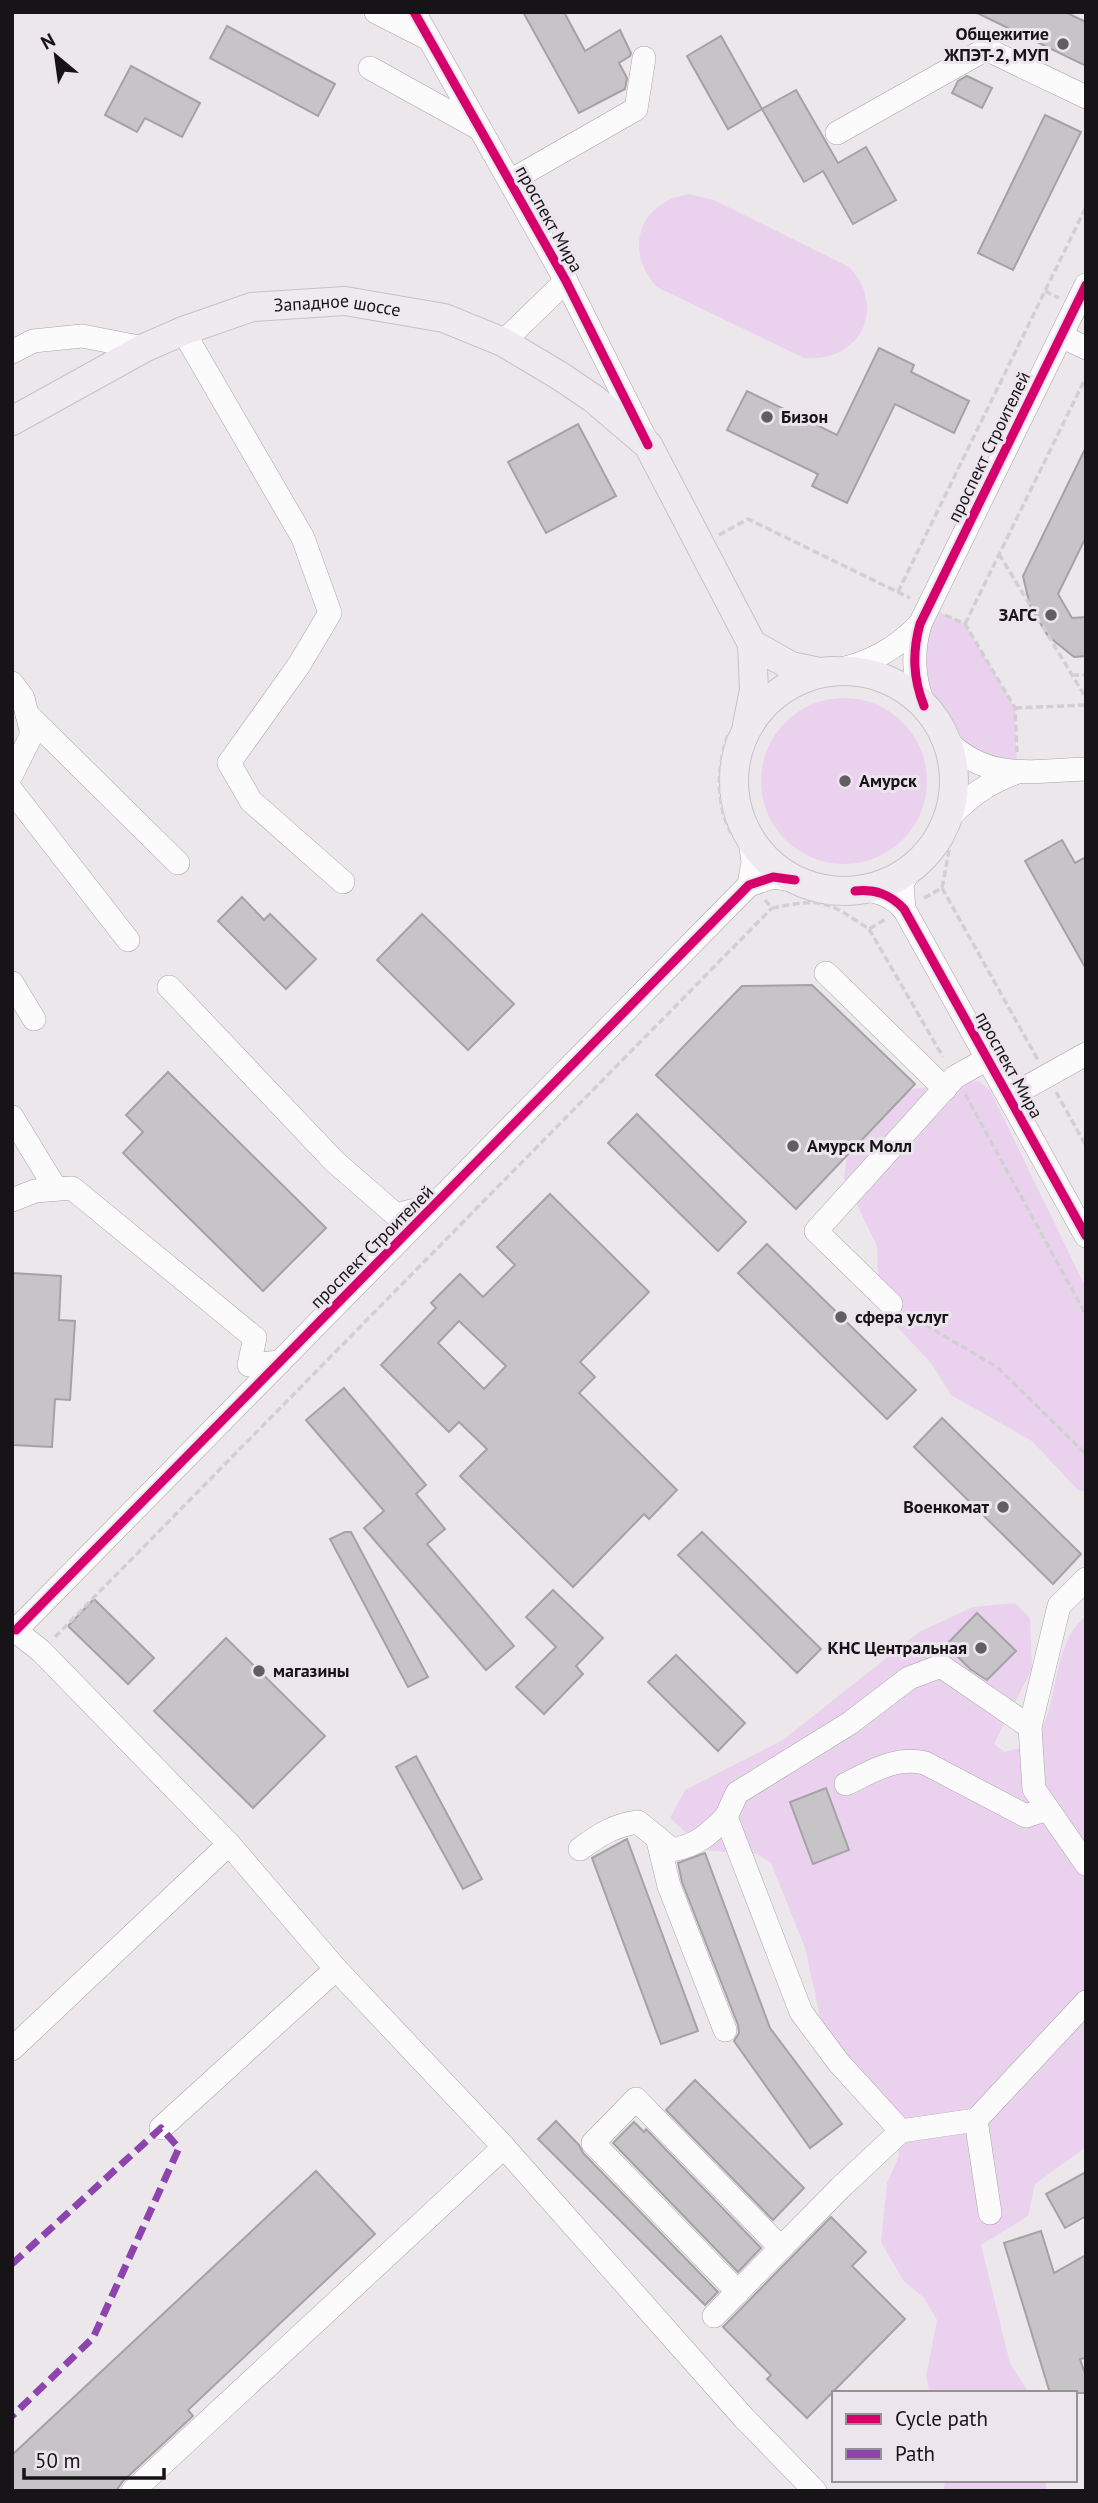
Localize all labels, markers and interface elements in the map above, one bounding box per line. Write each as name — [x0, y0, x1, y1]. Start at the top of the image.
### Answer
north arrow — [21, 21, 91, 91]
place label: Общежитие ЖПЭТ-2, МУП — [943, 22, 1049, 66]
text: N — [36, 28, 59, 55]
marker: Общежитие ЖПЭТ-2, МУП — [1055, 36, 1071, 52]
street label: проспект Мира — [511, 161, 588, 276]
street label: Западное шоссе — [273, 289, 403, 321]
street label: проспект Строителей — [942, 368, 1035, 526]
place label: Бизон — [781, 405, 828, 428]
marker: Бизон — [759, 409, 775, 425]
place label: ЗАГС — [999, 603, 1037, 626]
marker: ЗАГС — [1043, 607, 1059, 623]
place label: Амурск — [859, 769, 917, 792]
marker: Амурск — [837, 773, 853, 789]
street label: проспект Мира — [971, 1007, 1048, 1122]
place label: Амурск Молл — [807, 1134, 912, 1157]
marker: Амурск Молл — [785, 1138, 801, 1154]
street label: проспект Строителей — [305, 1180, 438, 1313]
place label: сфера услуг — [855, 1305, 949, 1328]
marker: сфера услуг — [833, 1309, 849, 1325]
place label: Военкомат — [903, 1495, 989, 1518]
marker: Военкомат — [995, 1499, 1011, 1515]
place label: КНС Центральная — [828, 1636, 967, 1659]
marker: КНС Центральная — [973, 1640, 989, 1656]
place label: магазины — [273, 1659, 350, 1682]
marker: магазины — [251, 1663, 267, 1679]
legend — [832, 2391, 1077, 2482]
text: Cycle path — [895, 2405, 988, 2432]
scale bar — [24, 2436, 164, 2480]
text: Path — [895, 2440, 935, 2467]
text: 50 m — [35, 2447, 81, 2474]

